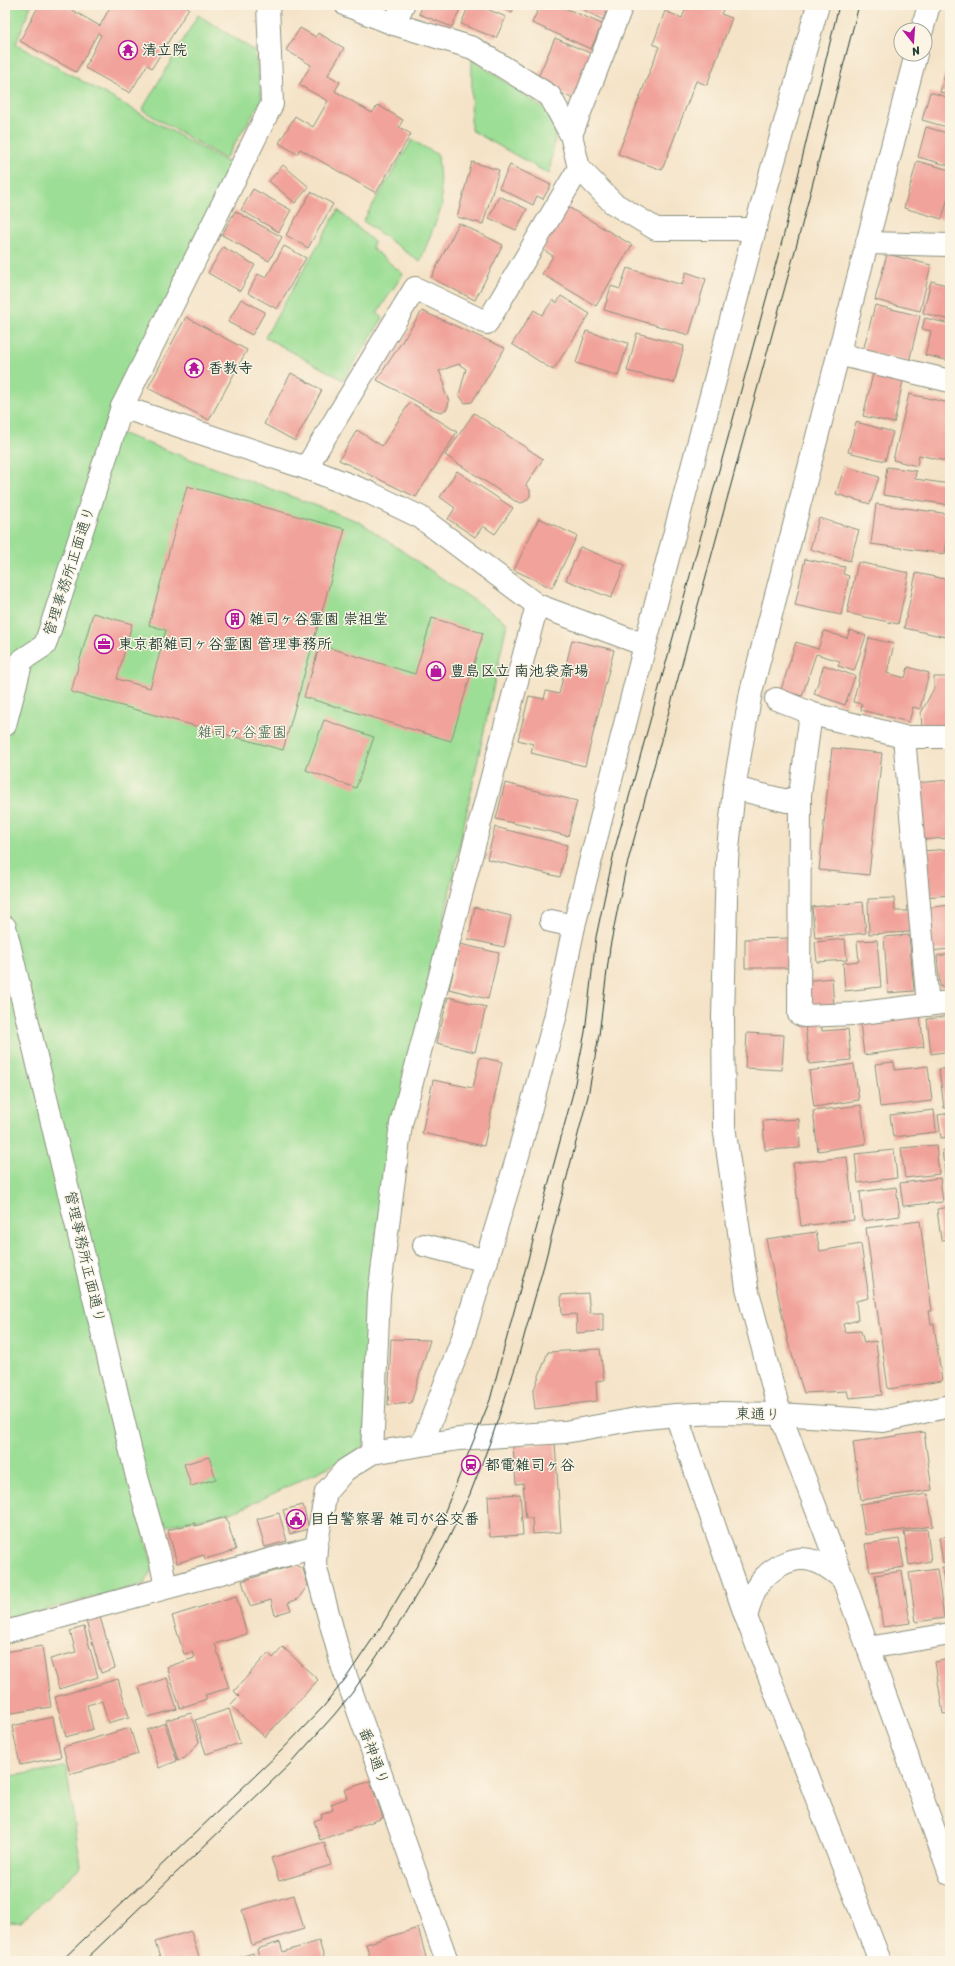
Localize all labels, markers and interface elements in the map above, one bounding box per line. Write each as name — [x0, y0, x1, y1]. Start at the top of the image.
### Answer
north arrow — [893, 22, 933, 62]
place label: 清立院 — [142, 37, 187, 63]
temple icon: 清立院 — [117, 39, 139, 61]
text: N — [909, 41, 923, 61]
place label: 香教寺 — [208, 355, 253, 381]
temple icon: 香教寺 — [183, 357, 205, 379]
street label: 管理事務所正面通り — [36, 503, 102, 639]
place label: 雑司ヶ谷霊園 崇祖堂 — [249, 606, 388, 632]
building icon: 雑司ヶ谷霊園 崇祖堂 — [224, 608, 246, 630]
place label: 東京都雑司ヶ谷霊園 管理事務所 — [118, 631, 332, 657]
office icon: 東京都雑司ヶ谷霊園 管理事務所 — [93, 633, 115, 655]
place label: 豊島区立 南池袋斎場 — [450, 658, 589, 684]
shop icon: 豊島区立 南池袋斎場 — [425, 660, 447, 682]
park label: 雑司ヶ谷霊園 — [197, 719, 287, 745]
street label: 管理事務所正面通り — [57, 1188, 113, 1326]
street label: 東通り — [735, 1400, 781, 1428]
place label: 都電雑司ヶ谷 — [485, 1452, 575, 1478]
station icon: 都電雑司ヶ谷 — [460, 1454, 482, 1476]
place label: 目白警察署 雑司が谷交番 — [310, 1506, 479, 1532]
public building icon: 目白警察署 雑司が谷交番 — [285, 1508, 307, 1530]
street label: 番神通り — [352, 1723, 396, 1789]

